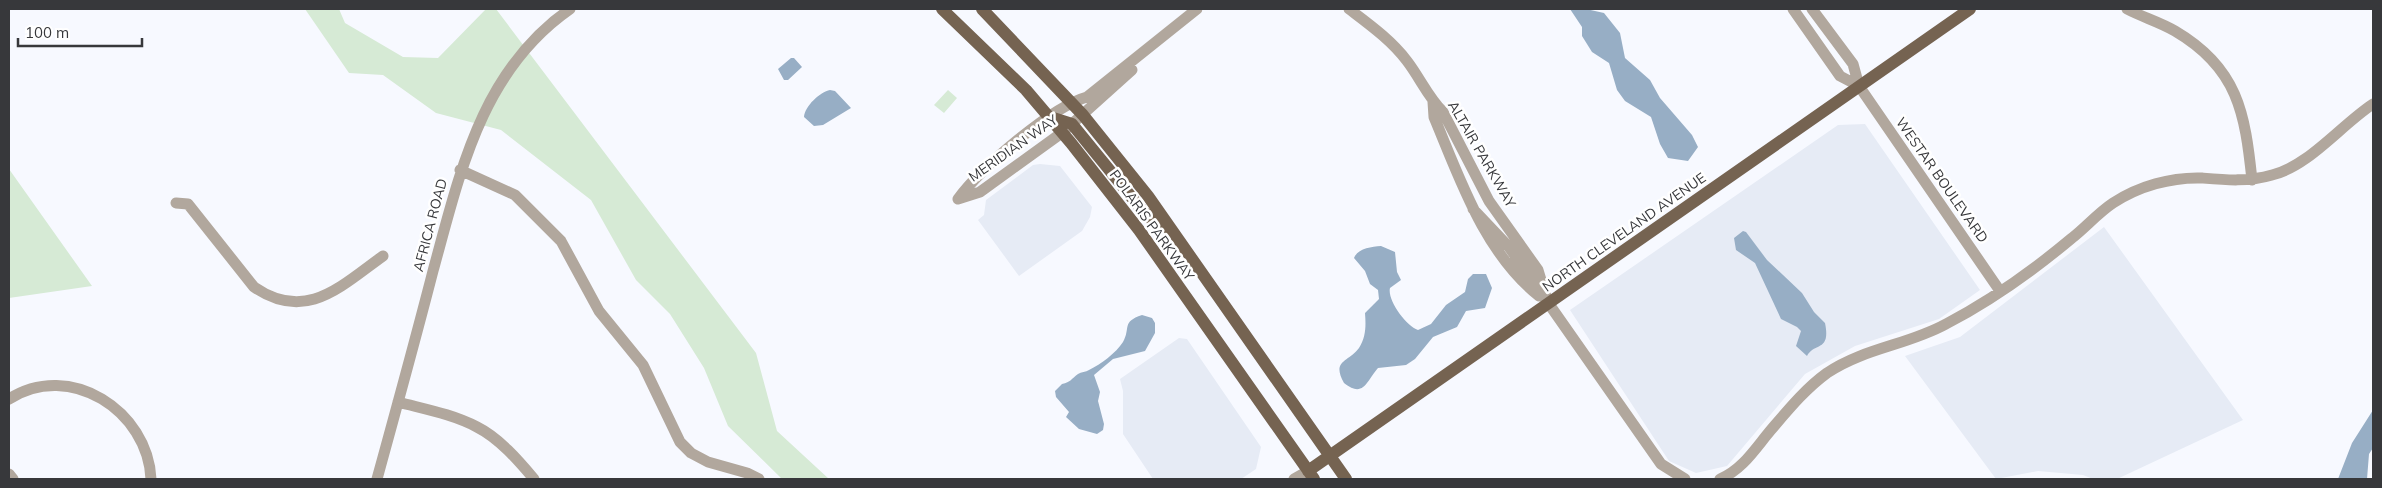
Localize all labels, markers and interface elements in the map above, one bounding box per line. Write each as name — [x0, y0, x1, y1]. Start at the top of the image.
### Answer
scale bar — [18, 15, 141, 47]
text: 100 m — [25, 23, 69, 42]
street label: ALTAIR PARKWAY — [1444, 97, 1520, 211]
street label: MERIDIAN WAY — [965, 110, 1061, 185]
street label: WESTAR BOULEVARD — [1892, 114, 1992, 246]
street label: POLARIS PARKWAY — [1106, 166, 1199, 284]
street label: NORTH CLEVELAND AVENUE — [1539, 169, 1709, 295]
street label: AFRICA ROAD — [409, 176, 451, 274]

